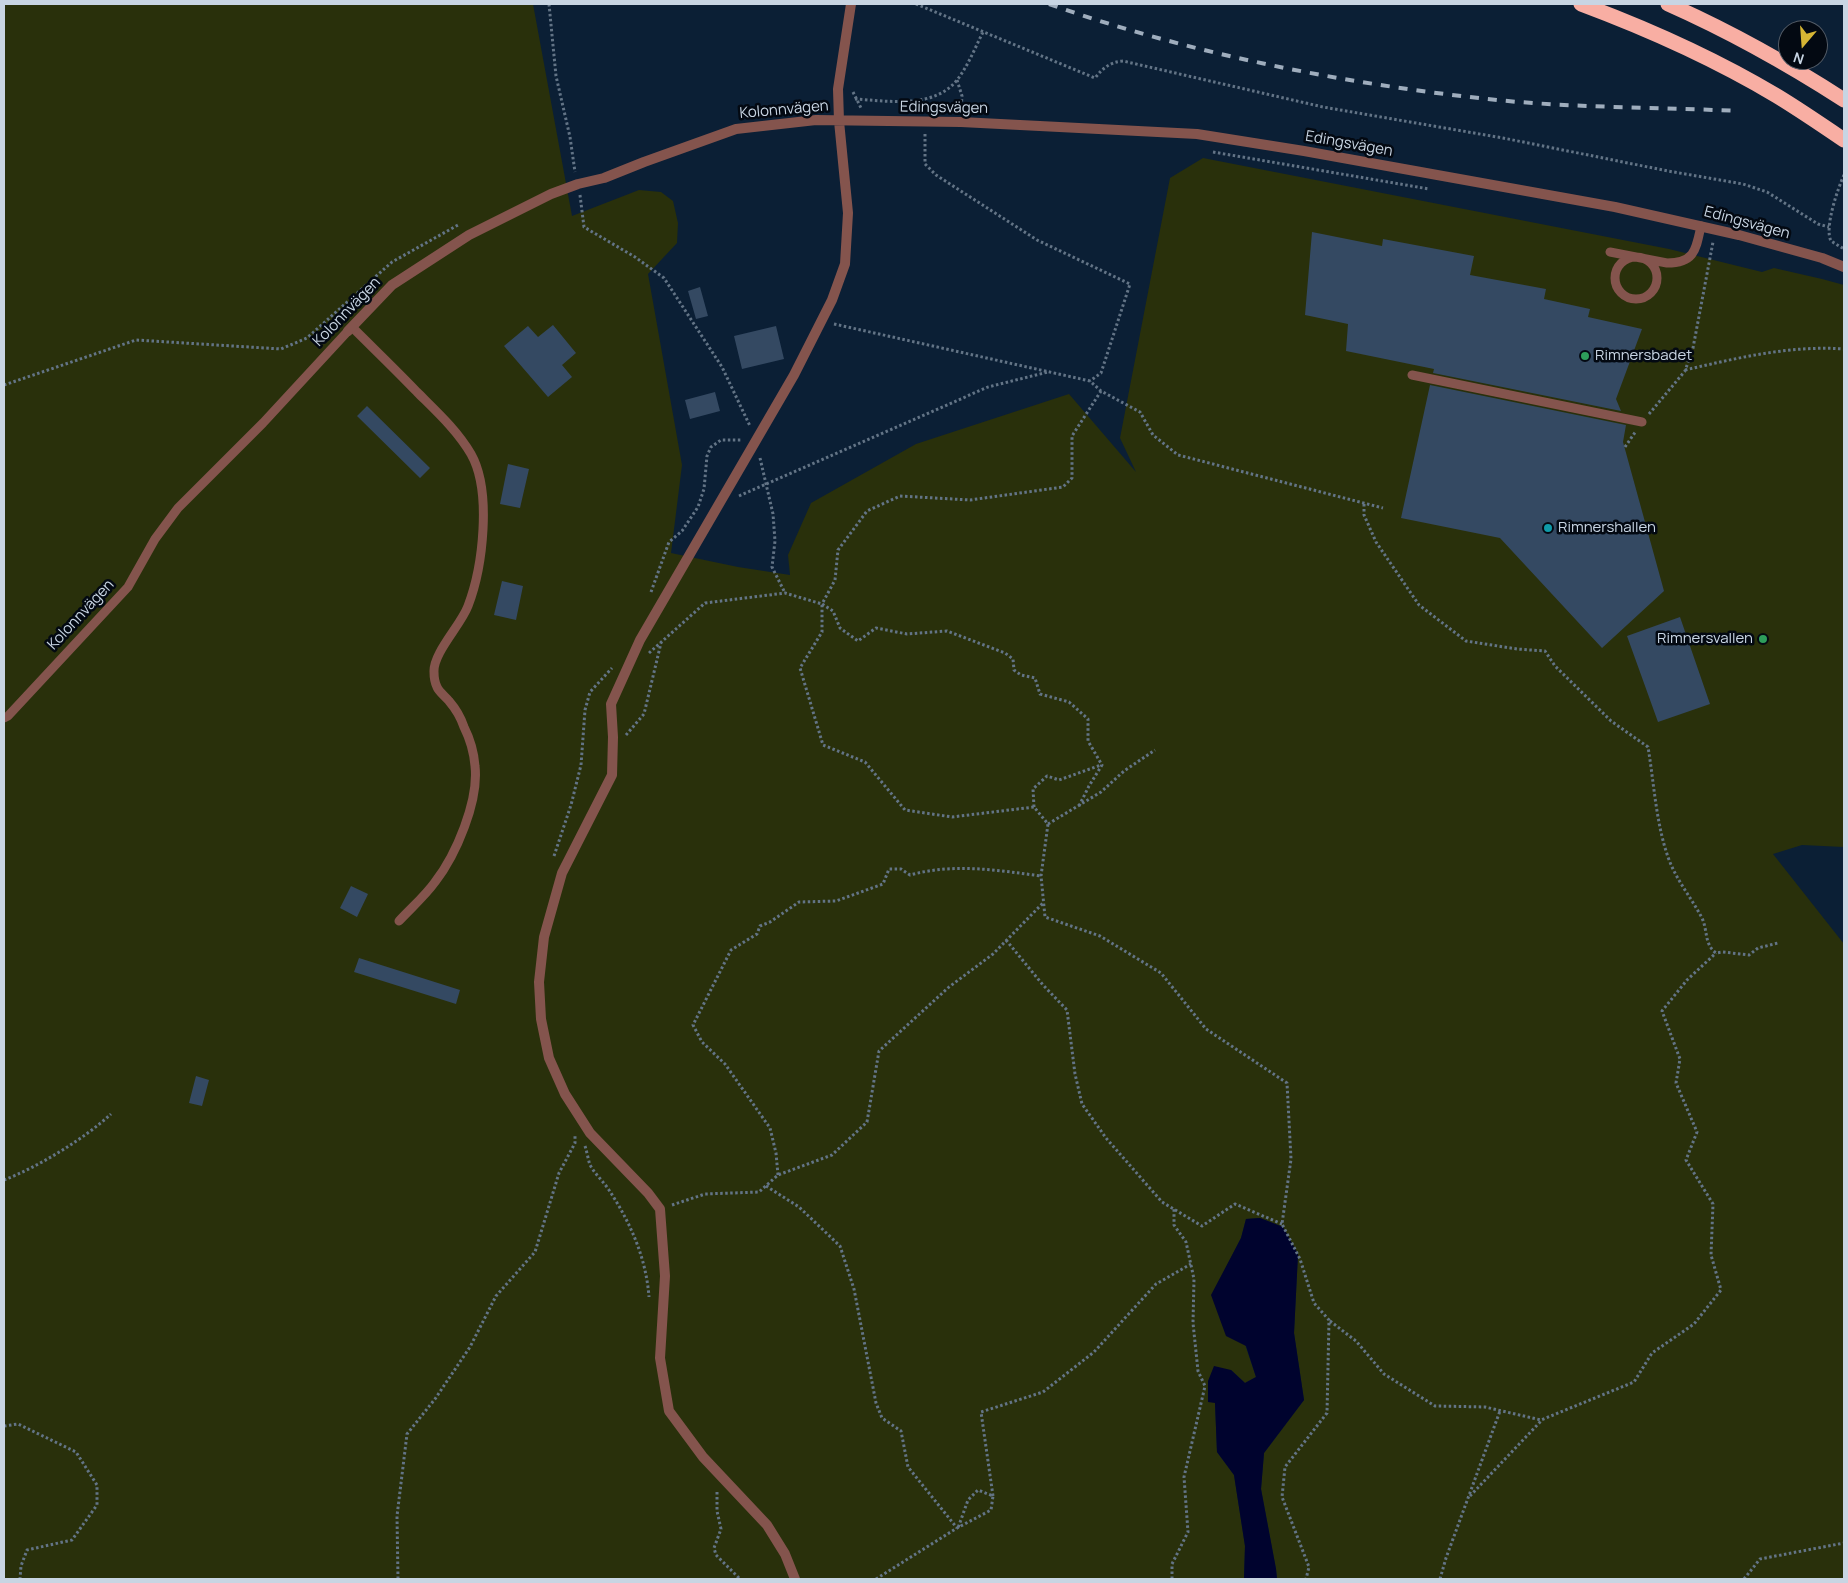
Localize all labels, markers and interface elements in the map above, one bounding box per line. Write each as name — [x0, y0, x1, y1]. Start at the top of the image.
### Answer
north arrow — [1778, 20, 1828, 70]
text: N — [1791, 48, 1806, 69]
street label: Kolonnvägen — [739, 97, 829, 123]
street label: Edingsvägen — [900, 98, 988, 118]
street label: Edingsvägen — [1304, 127, 1394, 161]
street label: Edingsvägen — [1702, 203, 1792, 243]
street label: Kolonnvägen — [310, 274, 384, 350]
place label: Rimnersbadet — [1595, 347, 1692, 365]
marker: Rimnersbadet — [1579, 350, 1591, 362]
place label: Rimnershallen — [1558, 519, 1656, 537]
marker: Rimnershallen — [1542, 522, 1554, 534]
street label: Kolonnvägen — [44, 576, 118, 654]
place label: Rimnersvallen — [1657, 630, 1753, 648]
marker: Rimnersvallen — [1757, 633, 1769, 645]

